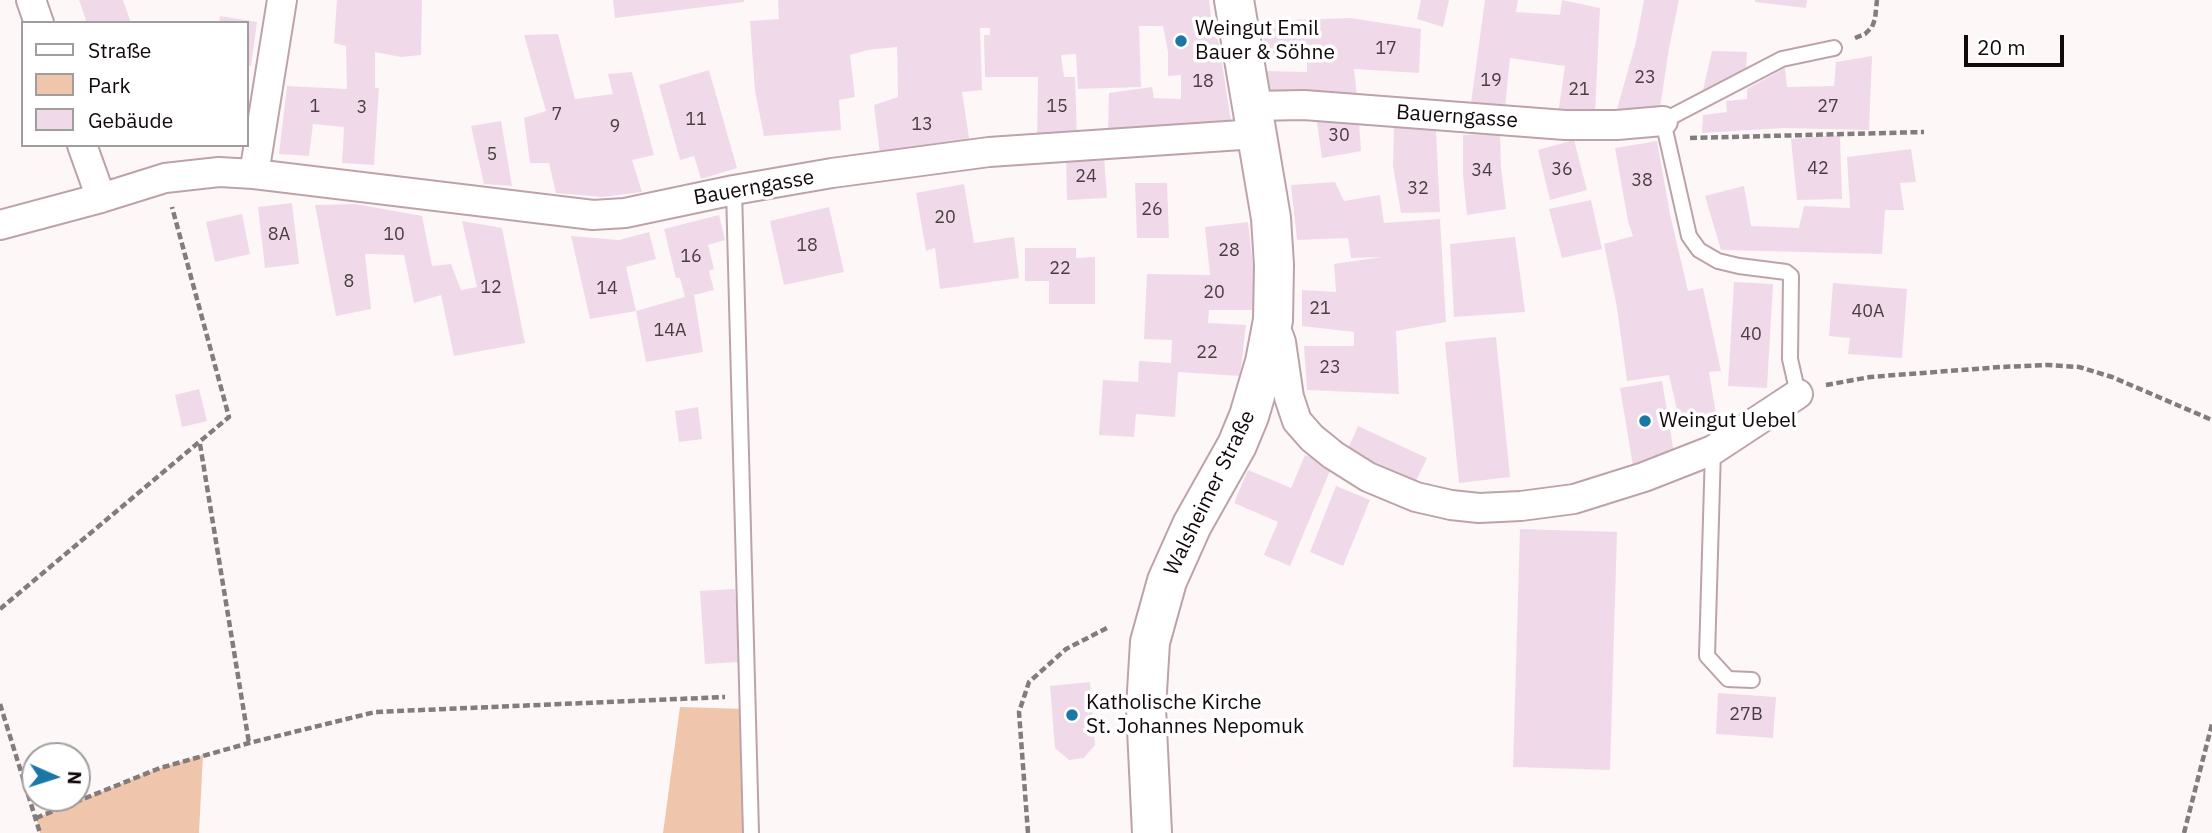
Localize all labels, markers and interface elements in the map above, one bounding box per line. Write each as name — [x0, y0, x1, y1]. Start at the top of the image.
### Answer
place label: Weingut Emil Bauer & Söhne — [1195, 16, 1335, 66]
legend — [21, 21, 248, 147]
scale bar — [1967, 21, 2067, 65]
marker: Weingut Emil Bauer & Söhne — [1173, 33, 1189, 49]
text: 20 m — [1977, 33, 2026, 61]
text: Straße — [88, 36, 151, 64]
house number: 17 — [1375, 38, 1397, 60]
house number: 23 — [1634, 67, 1656, 89]
house number: 19 — [1480, 70, 1502, 92]
text: Park — [88, 71, 131, 99]
house number: 18 — [1192, 71, 1214, 93]
house number: 21 — [1568, 79, 1590, 101]
house number: 1 — [310, 96, 320, 118]
house number: 15 — [1046, 96, 1068, 118]
house number: 27 — [1817, 96, 1839, 118]
house number: 3 — [357, 97, 367, 119]
street label: Bauerngasse — [1395, 100, 1519, 134]
house number: 7 — [552, 104, 562, 126]
text: Gebäude — [88, 106, 173, 134]
house number: 11 — [685, 109, 707, 131]
house number: 13 — [911, 114, 933, 136]
house number: 9 — [610, 116, 620, 138]
house number: 30 — [1328, 125, 1350, 147]
house number: 5 — [487, 144, 497, 166]
house number: 42 — [1807, 158, 1829, 180]
house number: 36 — [1551, 159, 1573, 181]
house number: 34 — [1471, 160, 1493, 182]
street label: Bauerngasse — [692, 165, 816, 211]
house number: 24 — [1075, 166, 1097, 188]
house number: 38 — [1631, 170, 1653, 192]
house number: 32 — [1407, 178, 1429, 200]
house number: 26 — [1141, 199, 1163, 221]
house number: 20 — [934, 207, 956, 229]
house number: 8A — [268, 224, 290, 246]
house number: 10 — [383, 224, 405, 246]
house number: 18 — [796, 235, 818, 257]
house number: 28 — [1218, 240, 1240, 262]
house number: 16 — [680, 246, 702, 268]
house number: 22 — [1049, 258, 1071, 280]
house number: 8 — [344, 271, 354, 293]
house number: 12 — [480, 277, 502, 299]
house number: 14 — [596, 278, 618, 300]
house number: 20 — [1203, 282, 1225, 304]
house number: 21 — [1309, 298, 1331, 320]
house number: 40A — [1851, 301, 1885, 323]
house number: 14A — [653, 320, 687, 342]
house number: 40 — [1740, 324, 1762, 346]
house number: 22 — [1196, 342, 1218, 364]
house number: 23 — [1319, 357, 1341, 379]
street label: Walsheimer Straße — [1159, 406, 1261, 580]
place label: Weingut Uebel — [1659, 408, 1797, 434]
marker: Weingut Uebel — [1637, 413, 1653, 429]
place label: Katholische Kirche St. Johannes Nepomuk — [1086, 690, 1304, 740]
house number: 27B — [1729, 704, 1763, 726]
marker: Katholische Kirche St. Johannes Nepomuk — [1064, 707, 1080, 723]
north arrow — [21, 742, 91, 812]
text: N — [63, 770, 87, 785]

